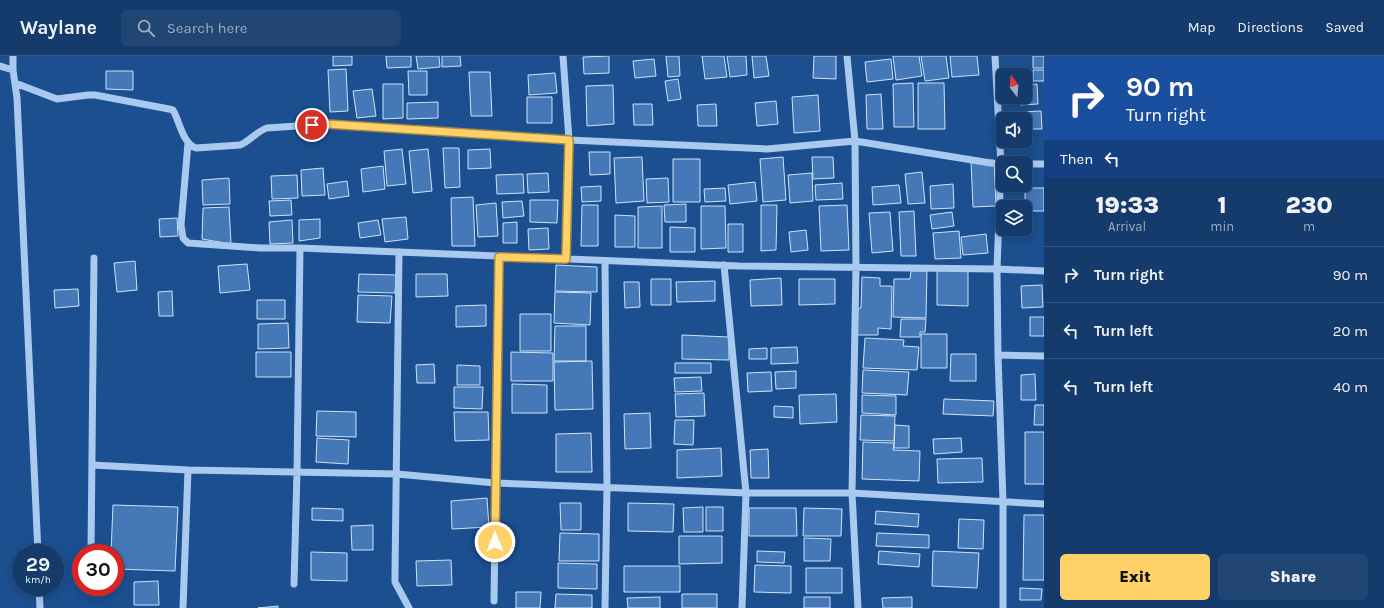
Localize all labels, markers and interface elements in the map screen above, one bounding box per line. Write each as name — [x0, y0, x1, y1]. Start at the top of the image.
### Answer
search box — [121, 10, 401, 46]
text: Waylane — [20, 17, 97, 39]
icon: search — [135, 17, 157, 39]
text: Search here — [167, 19, 247, 37]
text: Map — [1188, 19, 1216, 36]
text: Directions — [1238, 19, 1303, 36]
text: Saved — [1325, 19, 1364, 36]
north arrow — [996, 68, 1032, 104]
map controls — [996, 68, 1032, 236]
text: 90 m — [1126, 70, 1194, 103]
icon: right — [1060, 72, 1112, 124]
text: Turn right — [1126, 104, 1206, 126]
pin — [295, 108, 329, 142]
button: sound — [996, 112, 1032, 148]
icon: arrive — [301, 114, 323, 136]
icon: left — [1101, 148, 1123, 170]
text: Then — [1060, 150, 1093, 168]
button: search — [996, 156, 1032, 192]
text: 19:33 — [1095, 191, 1159, 219]
text: 1 — [1218, 191, 1227, 219]
text: 230 — [1286, 191, 1333, 219]
button: layers — [996, 200, 1032, 236]
text: Arrival — [1108, 219, 1146, 234]
text: min — [1210, 219, 1234, 234]
text: m — [1303, 219, 1315, 234]
icon: right — [1060, 264, 1082, 286]
text: Turn right — [1094, 266, 1164, 284]
text: 90 m — [1333, 266, 1368, 284]
icon: left — [1060, 320, 1082, 342]
text: Turn left — [1094, 322, 1153, 340]
text: 20 m — [1333, 322, 1368, 340]
icon: left — [1060, 376, 1082, 398]
text: Turn left — [1094, 378, 1153, 396]
text: 40 m — [1333, 378, 1368, 396]
position arrow — [474, 521, 516, 563]
speed limit sign: 30 — [72, 544, 124, 596]
text: 29 — [26, 553, 50, 576]
button: Exit — [1060, 554, 1210, 600]
button: Share — [1218, 554, 1368, 600]
text: km/h — [25, 574, 51, 586]

